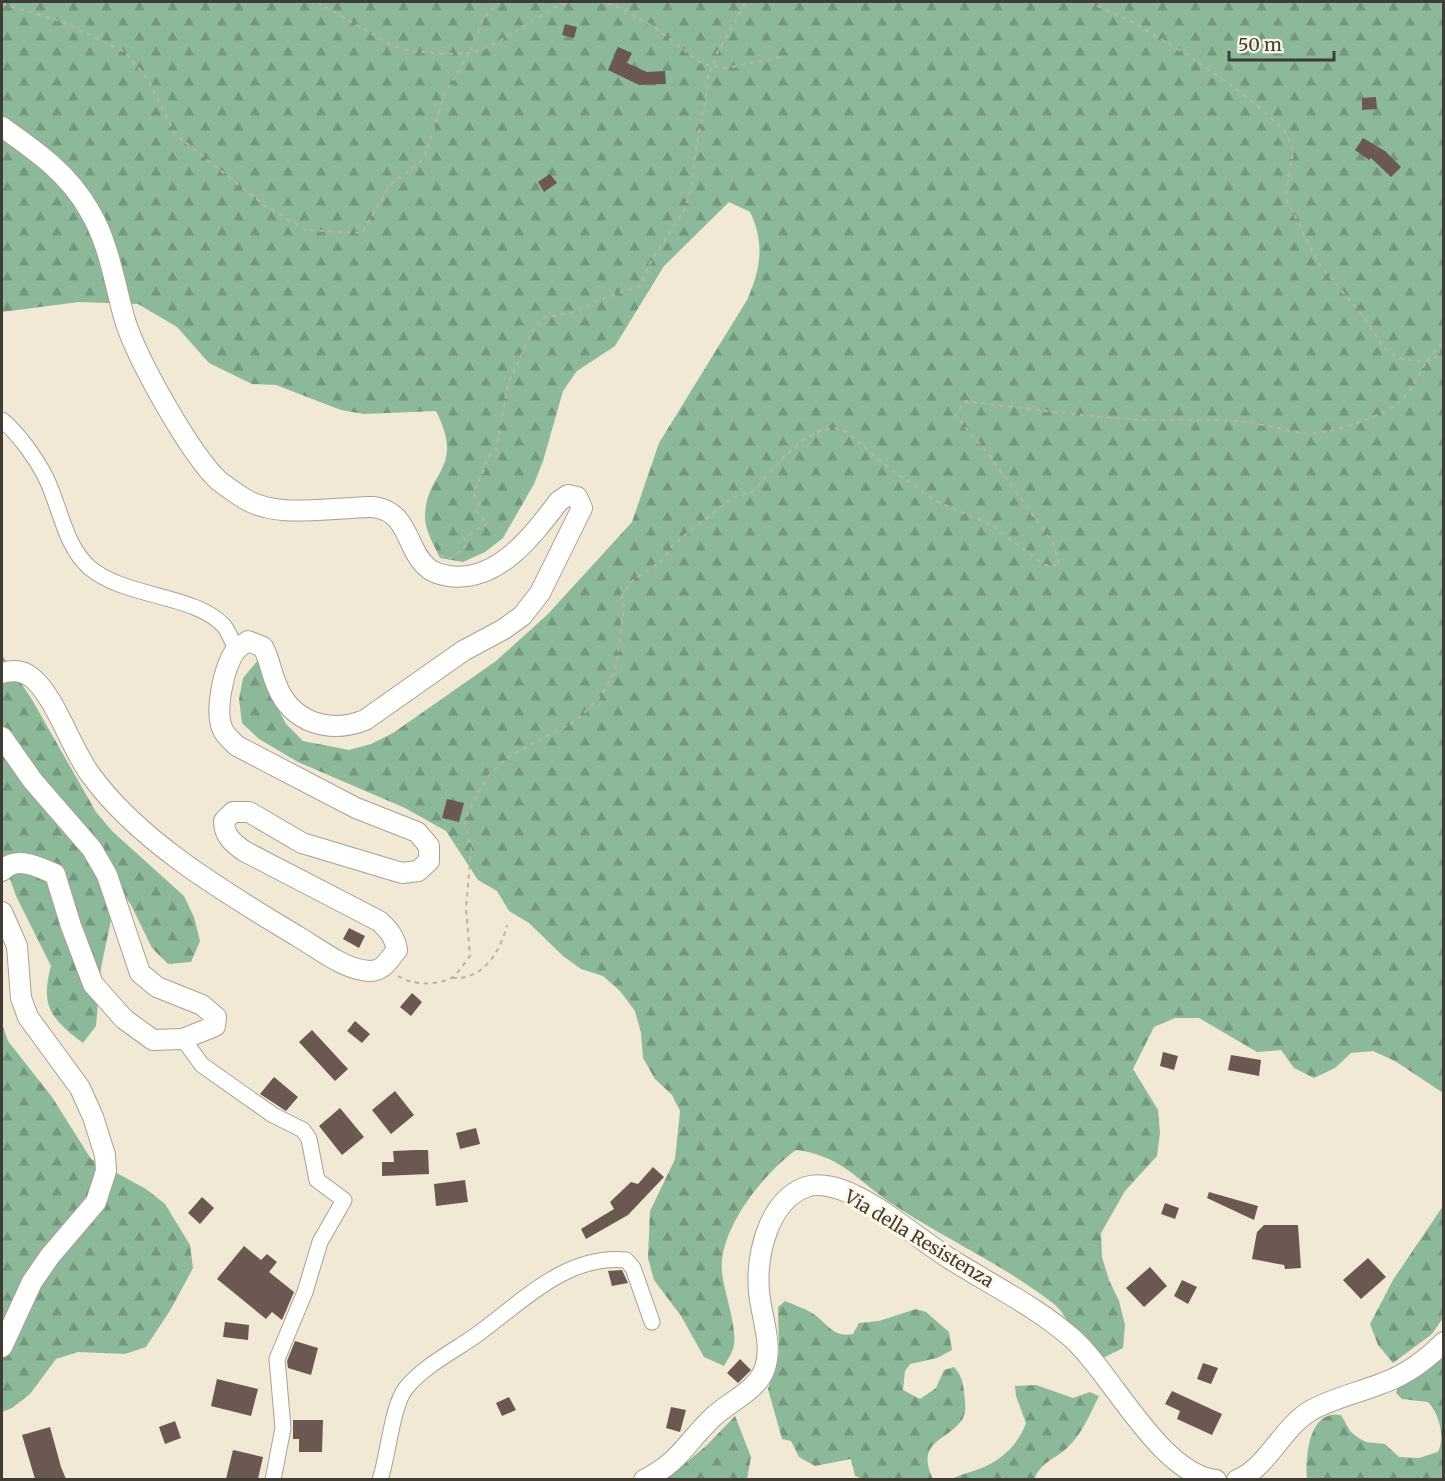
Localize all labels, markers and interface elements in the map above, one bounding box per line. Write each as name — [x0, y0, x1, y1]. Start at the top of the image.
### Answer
scale bar — [1229, 24, 1334, 62]
text: 50 m — [1238, 33, 1282, 56]
street label: Via della Resistenza — [840, 1184, 998, 1292]

